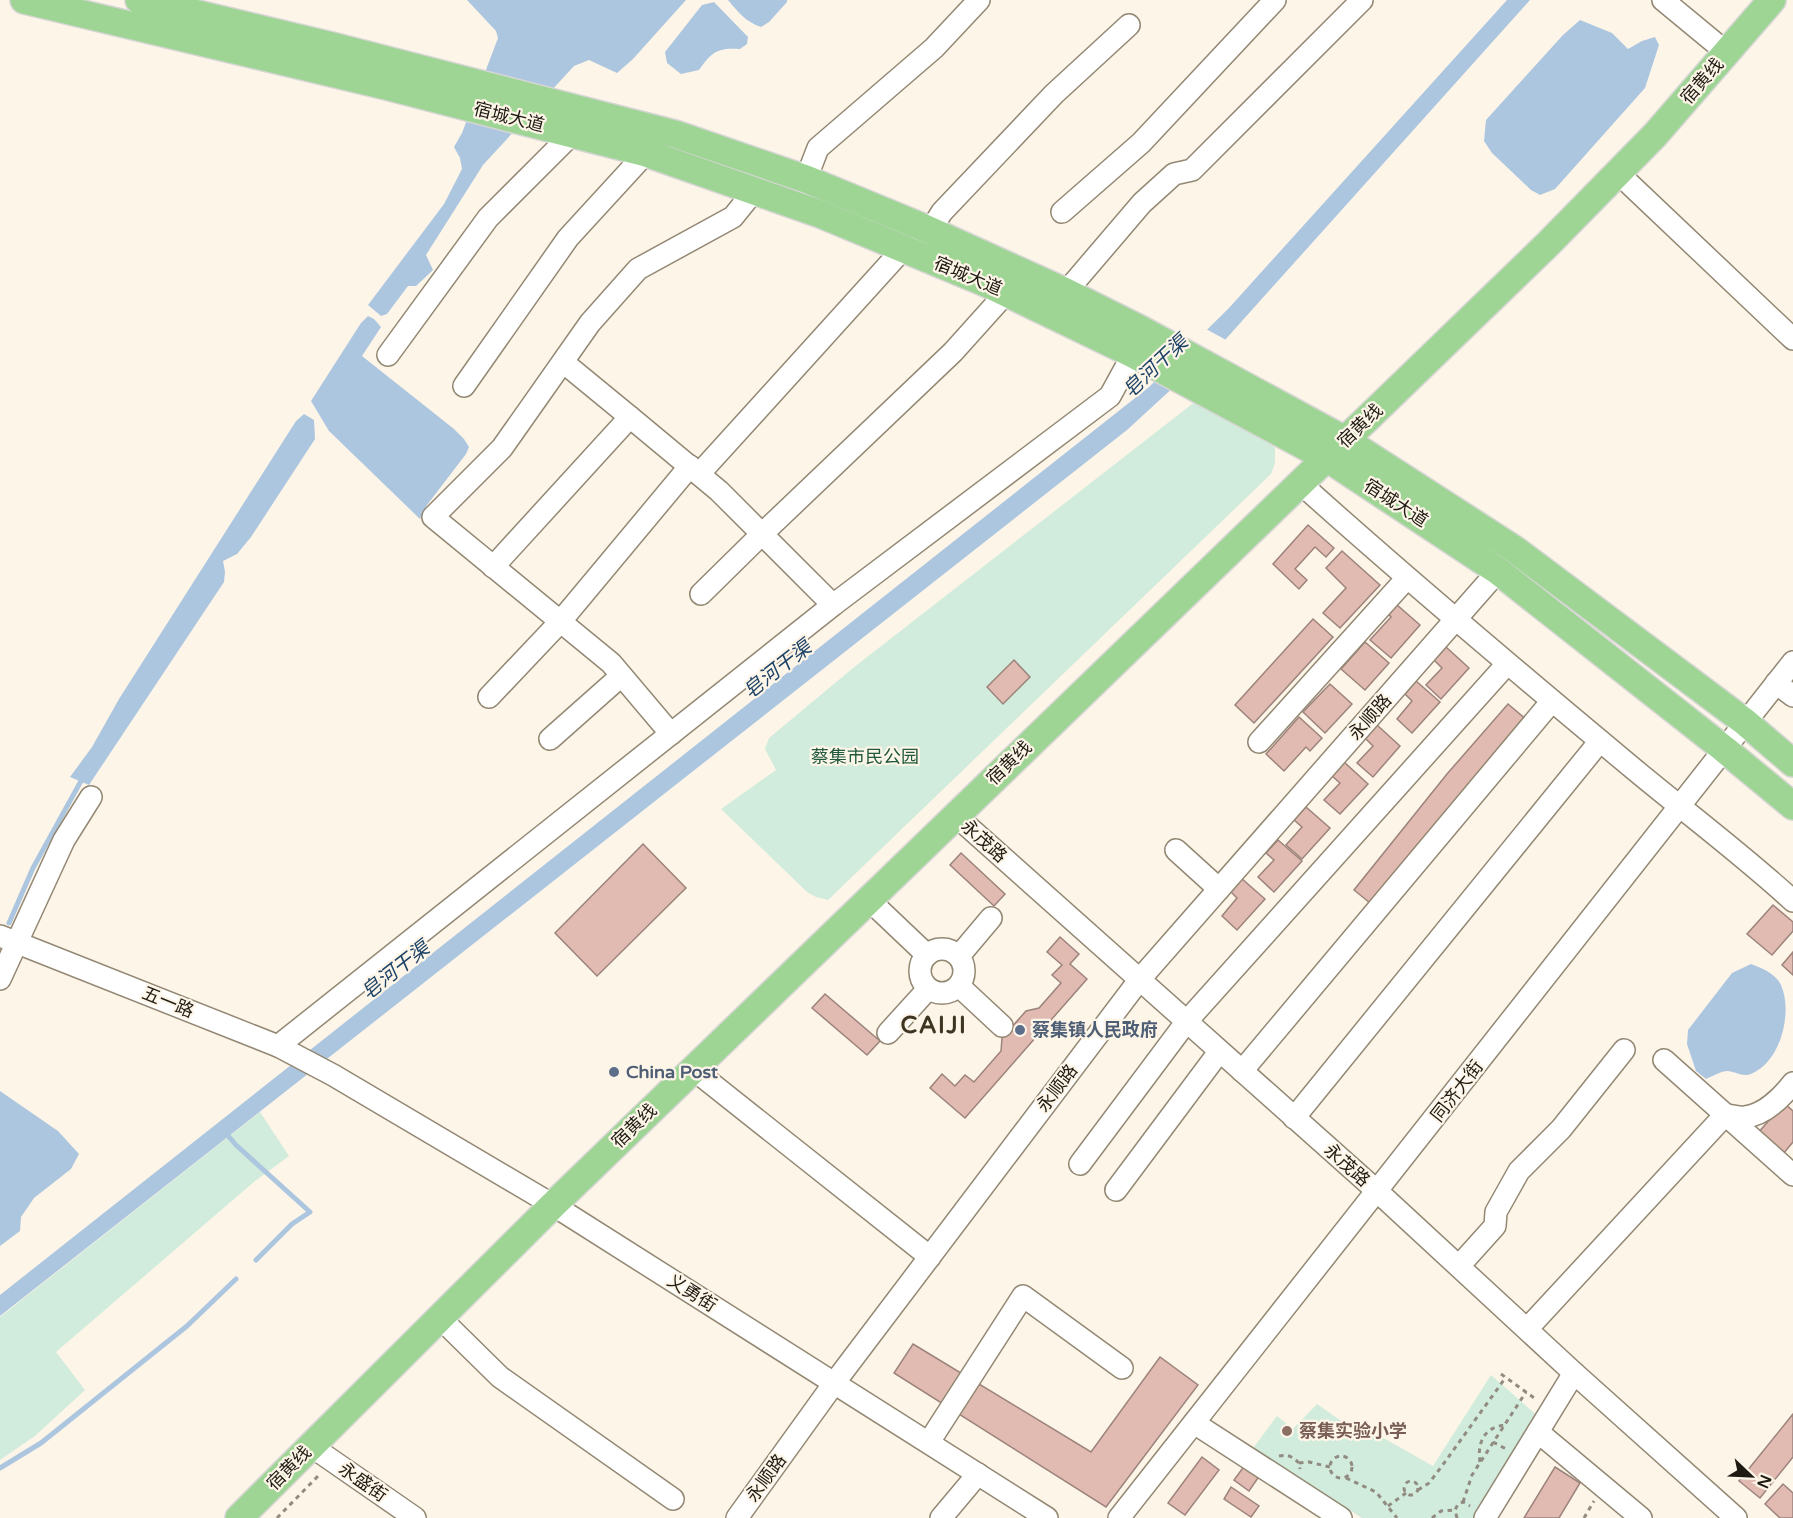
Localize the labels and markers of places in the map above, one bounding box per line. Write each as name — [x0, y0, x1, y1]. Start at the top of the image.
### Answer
place label: 蔡集镇人民政府 — [1032, 1019, 1158, 1041]
marker: 蔡集镇人民政府 — [1013, 1023, 1027, 1037]
place label: China Post — [626, 1061, 718, 1083]
marker: China Post — [607, 1065, 621, 1079]
place label: 蔡集实验小学 — [1299, 1420, 1407, 1442]
marker: 蔡集实验小学 — [1280, 1424, 1294, 1438]

